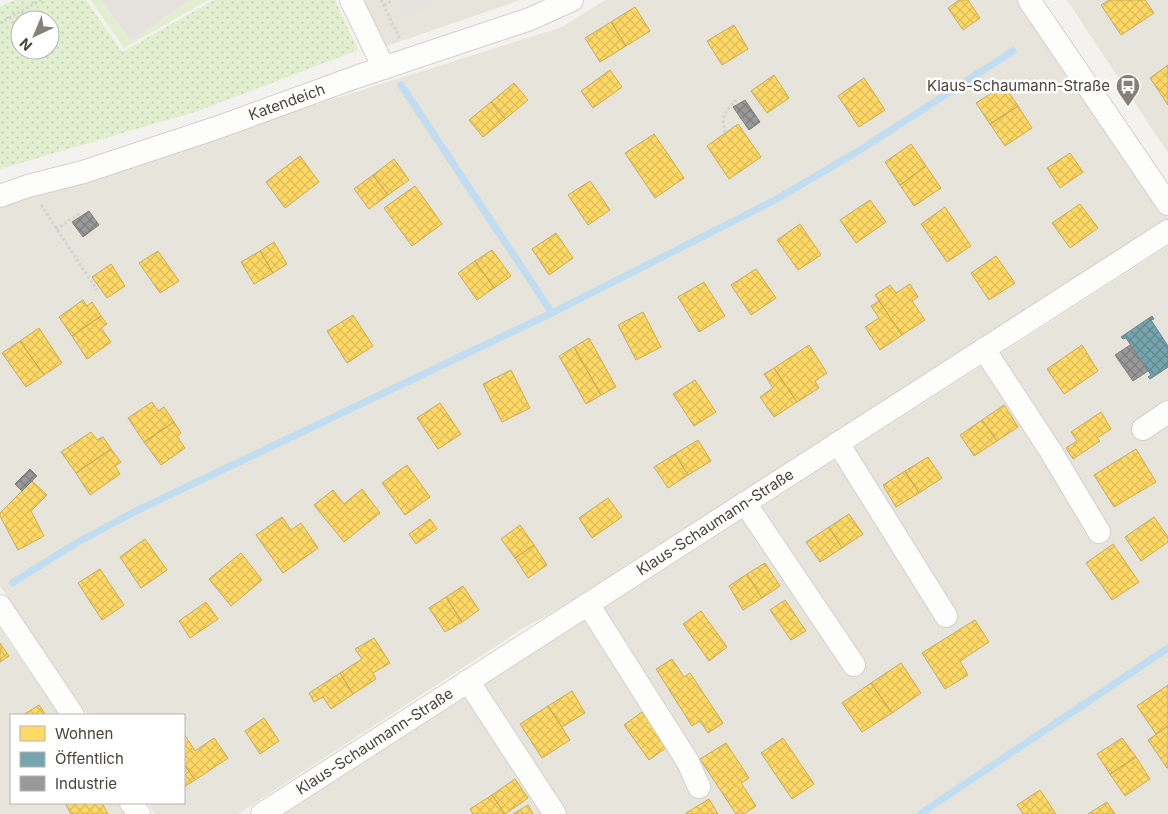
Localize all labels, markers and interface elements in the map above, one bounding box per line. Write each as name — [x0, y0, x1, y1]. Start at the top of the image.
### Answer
north arrow — [10, 10, 60, 60]
text: N — [16, 35, 35, 55]
bus stop icon: Klaus-Schaumann-Straße — [1115, 73, 1141, 107]
place label: Klaus-Schaumann-Straße — [927, 76, 1110, 95]
street label: Katendeich — [246, 79, 328, 124]
street label: Klaus-Schaumann-Straße — [633, 464, 797, 579]
street label: Klaus-Schaumann-Straße — [292, 684, 457, 799]
legend — [10, 714, 185, 804]
text: Wohnen — [55, 724, 113, 743]
text: Öffentlich — [55, 749, 124, 768]
text: Industrie — [55, 774, 117, 793]

